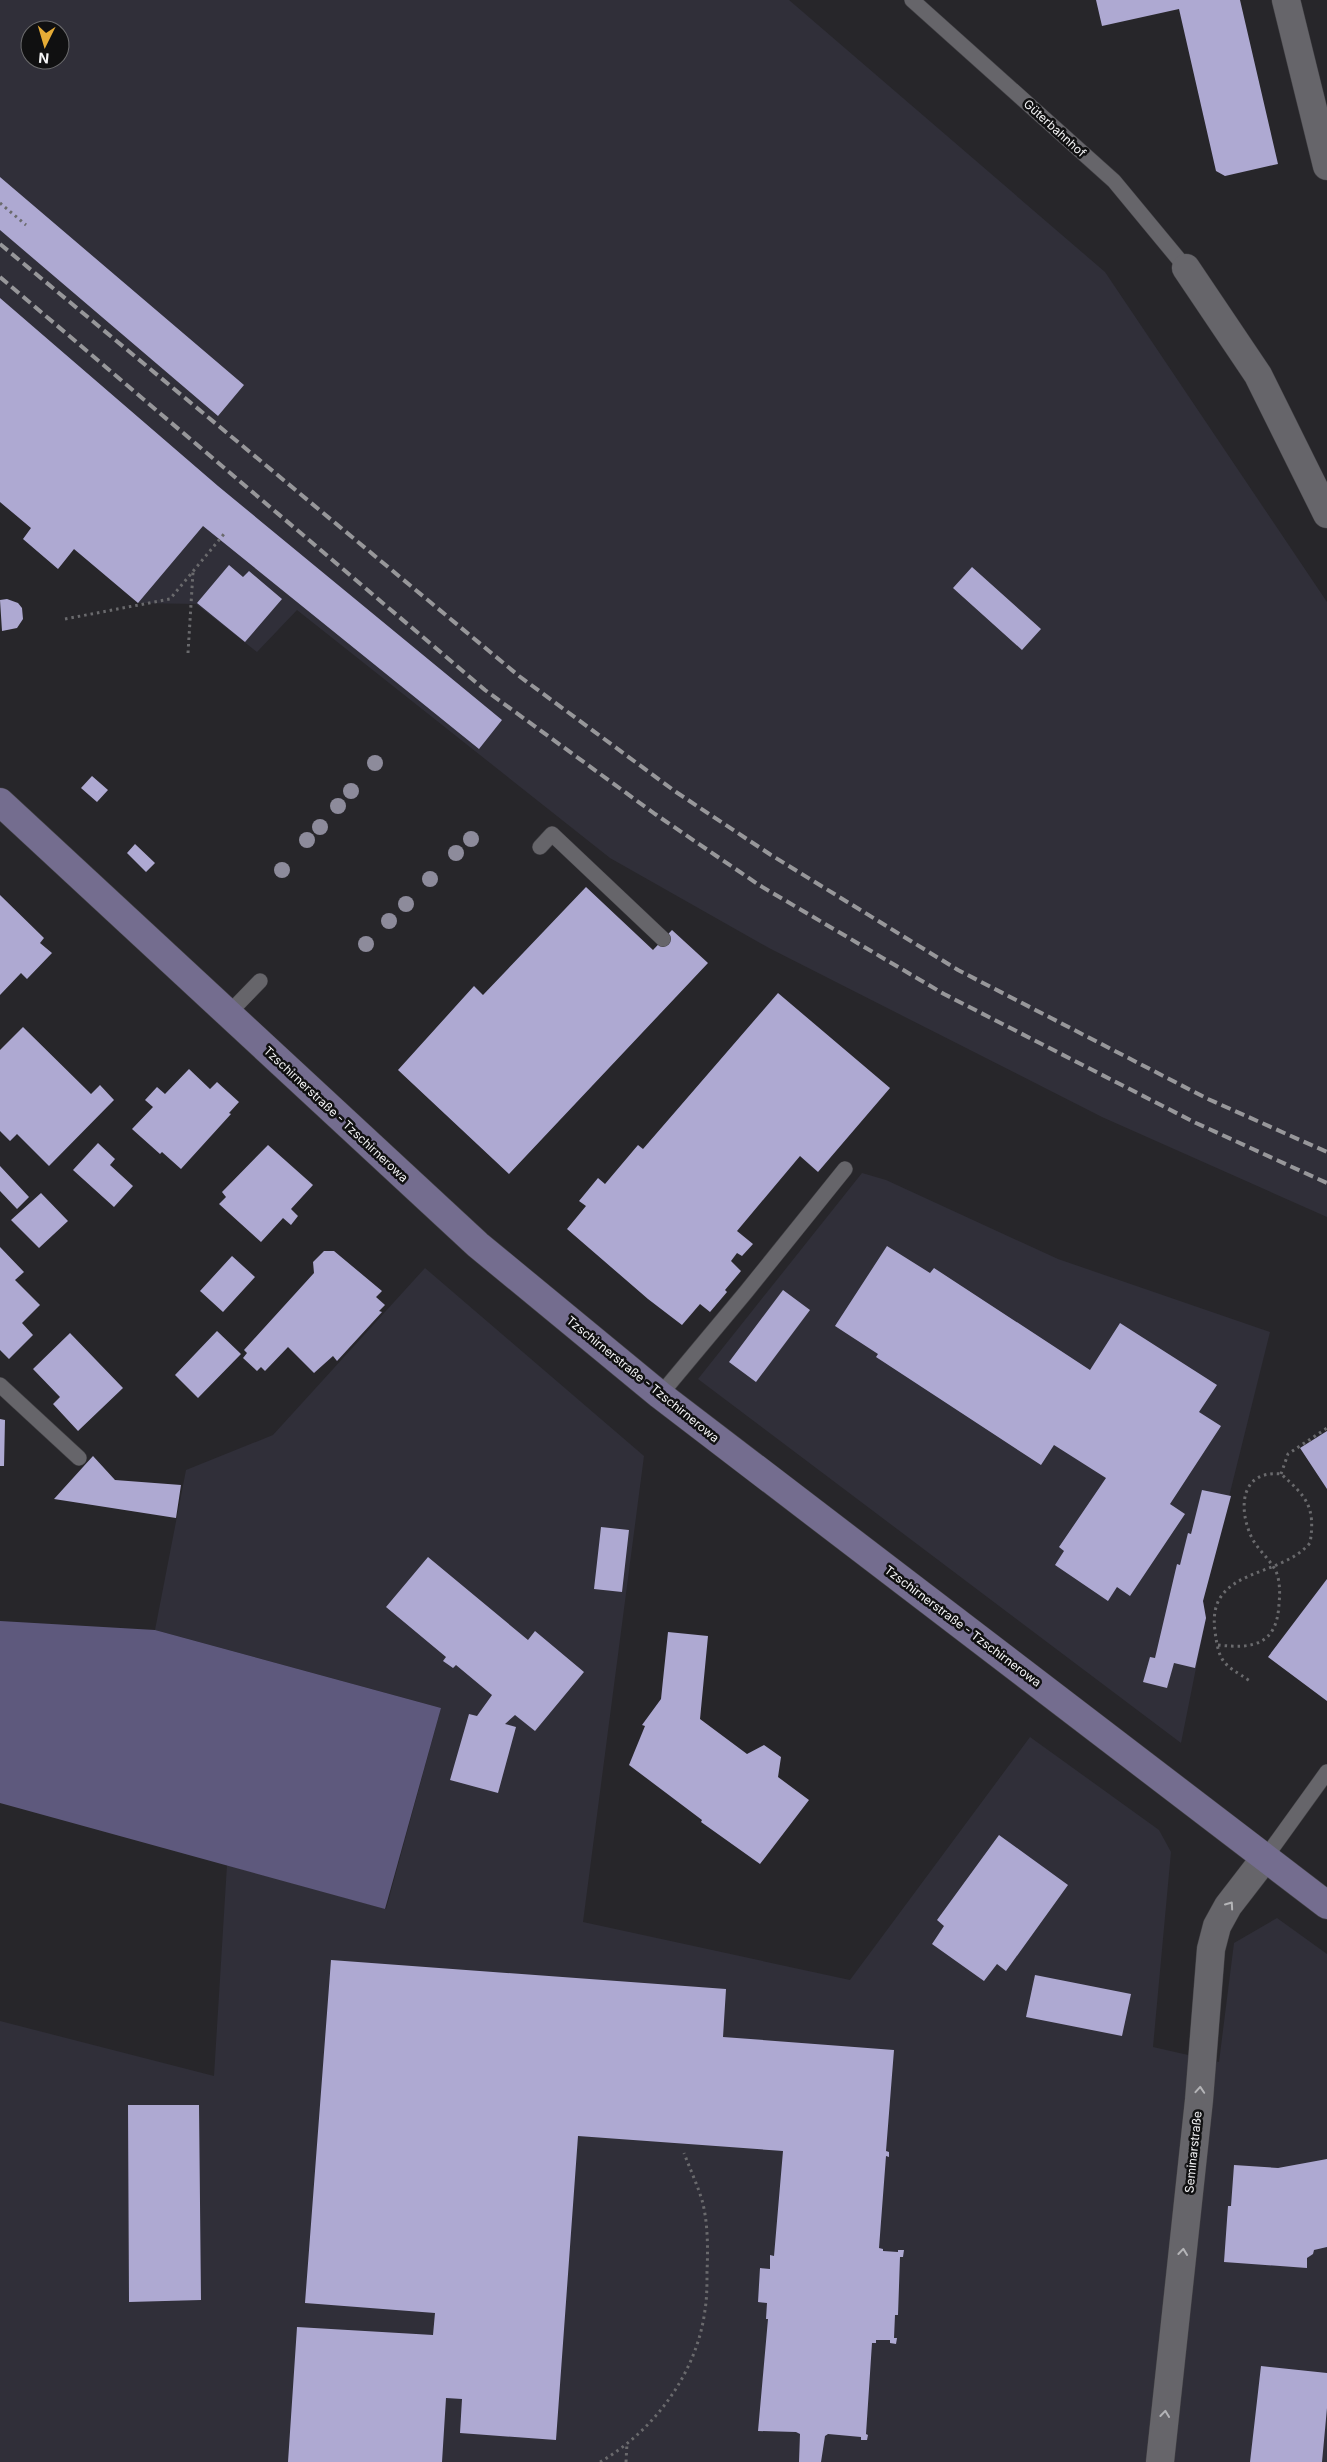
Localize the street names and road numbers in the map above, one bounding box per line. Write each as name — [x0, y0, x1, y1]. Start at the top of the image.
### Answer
street label: Güterbahnhof — [1021, 96, 1090, 160]
street label: Tzschirnerstraße - Tzschirnerowa — [261, 1043, 411, 1185]
street label: Tzschirnerstraße - Tzschirnerowa — [564, 1313, 722, 1445]
street label: Tzschirnerstraße - Tzschirnerowa — [882, 1562, 1044, 1690]
street label: Seminarstraße — [1181, 2110, 1205, 2194]

